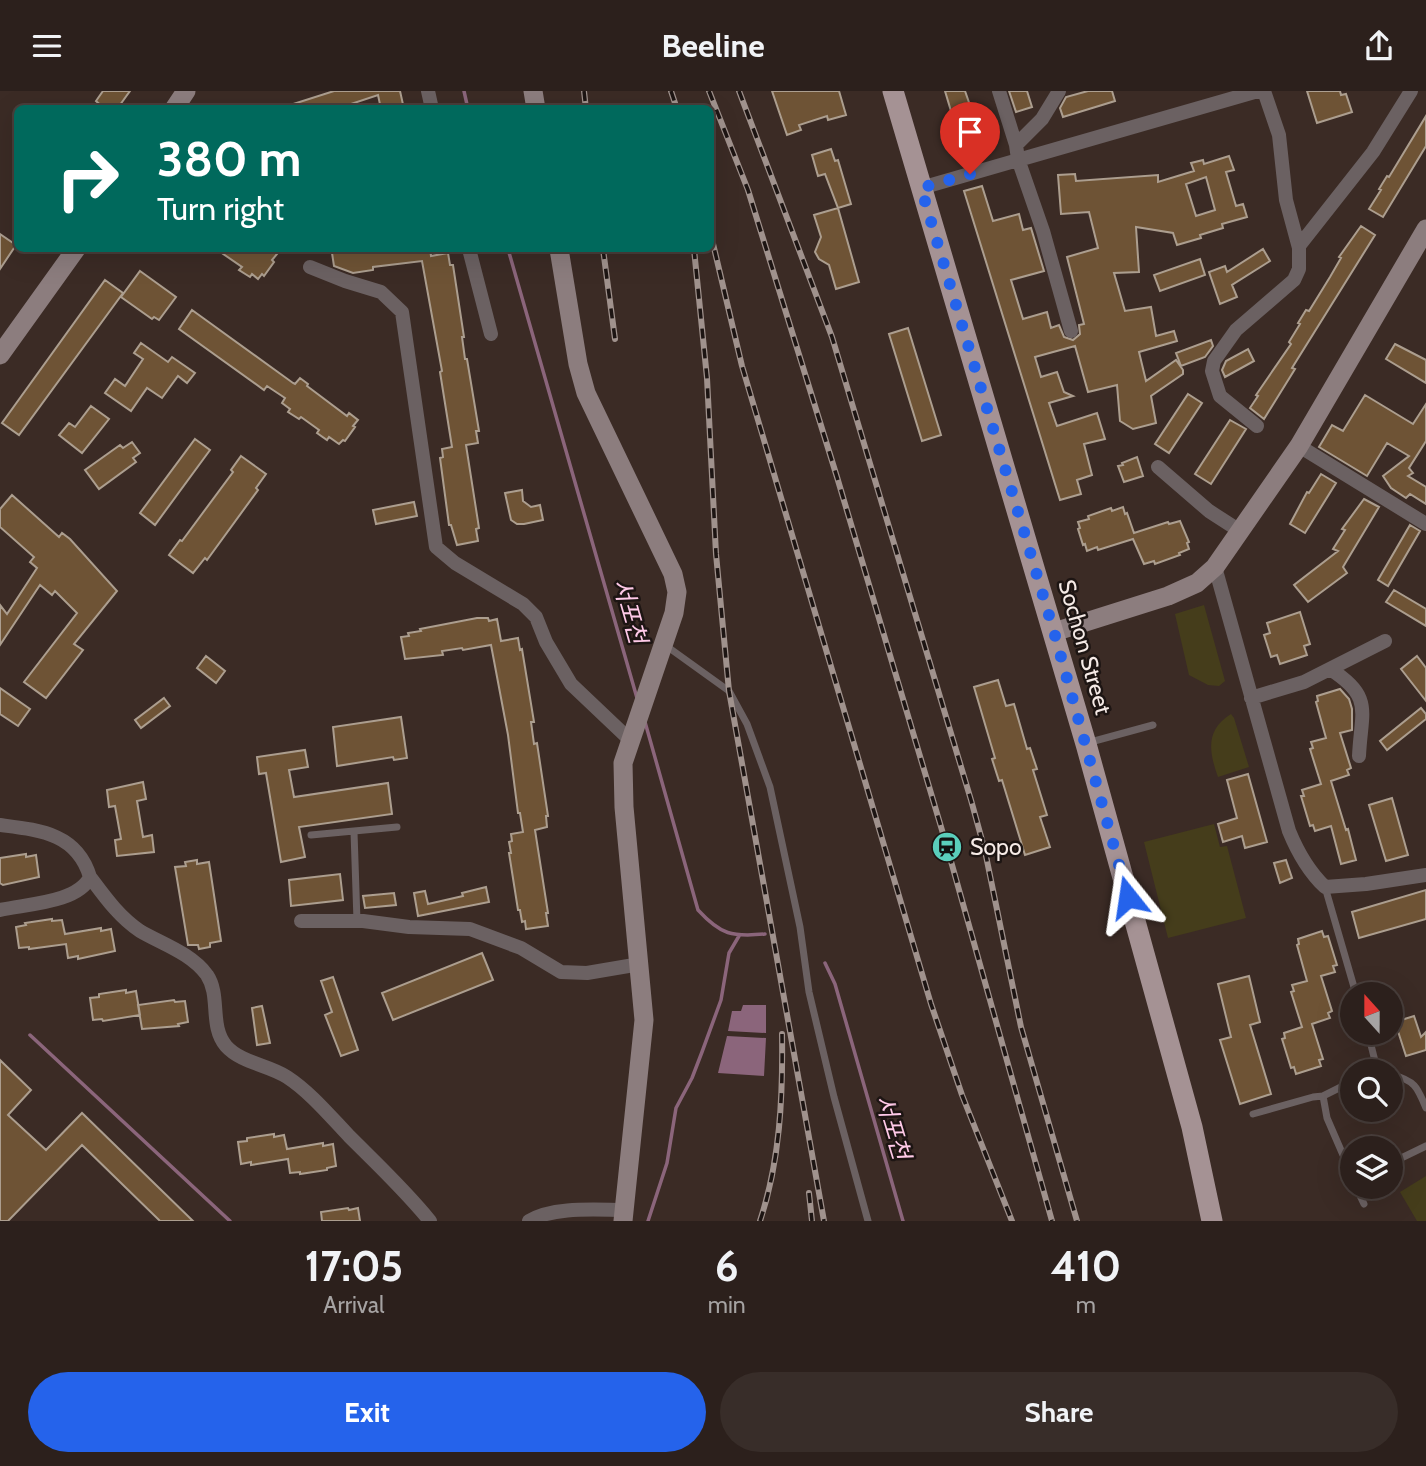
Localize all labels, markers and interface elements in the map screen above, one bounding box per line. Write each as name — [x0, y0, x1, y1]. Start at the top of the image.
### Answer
text: Beeline — [661, 26, 765, 65]
icon: menu — [28, 27, 66, 65]
icon: share — [1360, 27, 1398, 65]
pin — [940, 102, 1000, 174]
icon: arrive — [951, 113, 989, 151]
text: 380 m — [157, 129, 301, 188]
icon: right — [42, 133, 133, 224]
text: Turn right — [157, 189, 284, 228]
water label: 서포천 — [607, 575, 654, 650]
street label: Sochon Street — [1052, 576, 1118, 718]
station icon: Sopo — [930, 830, 964, 864]
place label: Sopo — [970, 833, 1022, 861]
position arrow — [1091, 860, 1165, 934]
north arrow — [1340, 982, 1404, 1045]
map controls — [1340, 982, 1403, 1199]
button: search — [1340, 1059, 1403, 1122]
water label: 서포천 — [869, 1091, 917, 1166]
button: layers — [1340, 1136, 1403, 1199]
text: 17:05 — [305, 1240, 403, 1292]
text: 6 — [715, 1240, 739, 1292]
text: 410 — [1050, 1240, 1121, 1292]
text: Arrival — [323, 1291, 385, 1319]
text: min — [708, 1291, 746, 1319]
text: m — [1076, 1291, 1096, 1319]
button: Exit — [28, 1372, 706, 1452]
button: Share — [720, 1372, 1398, 1452]

